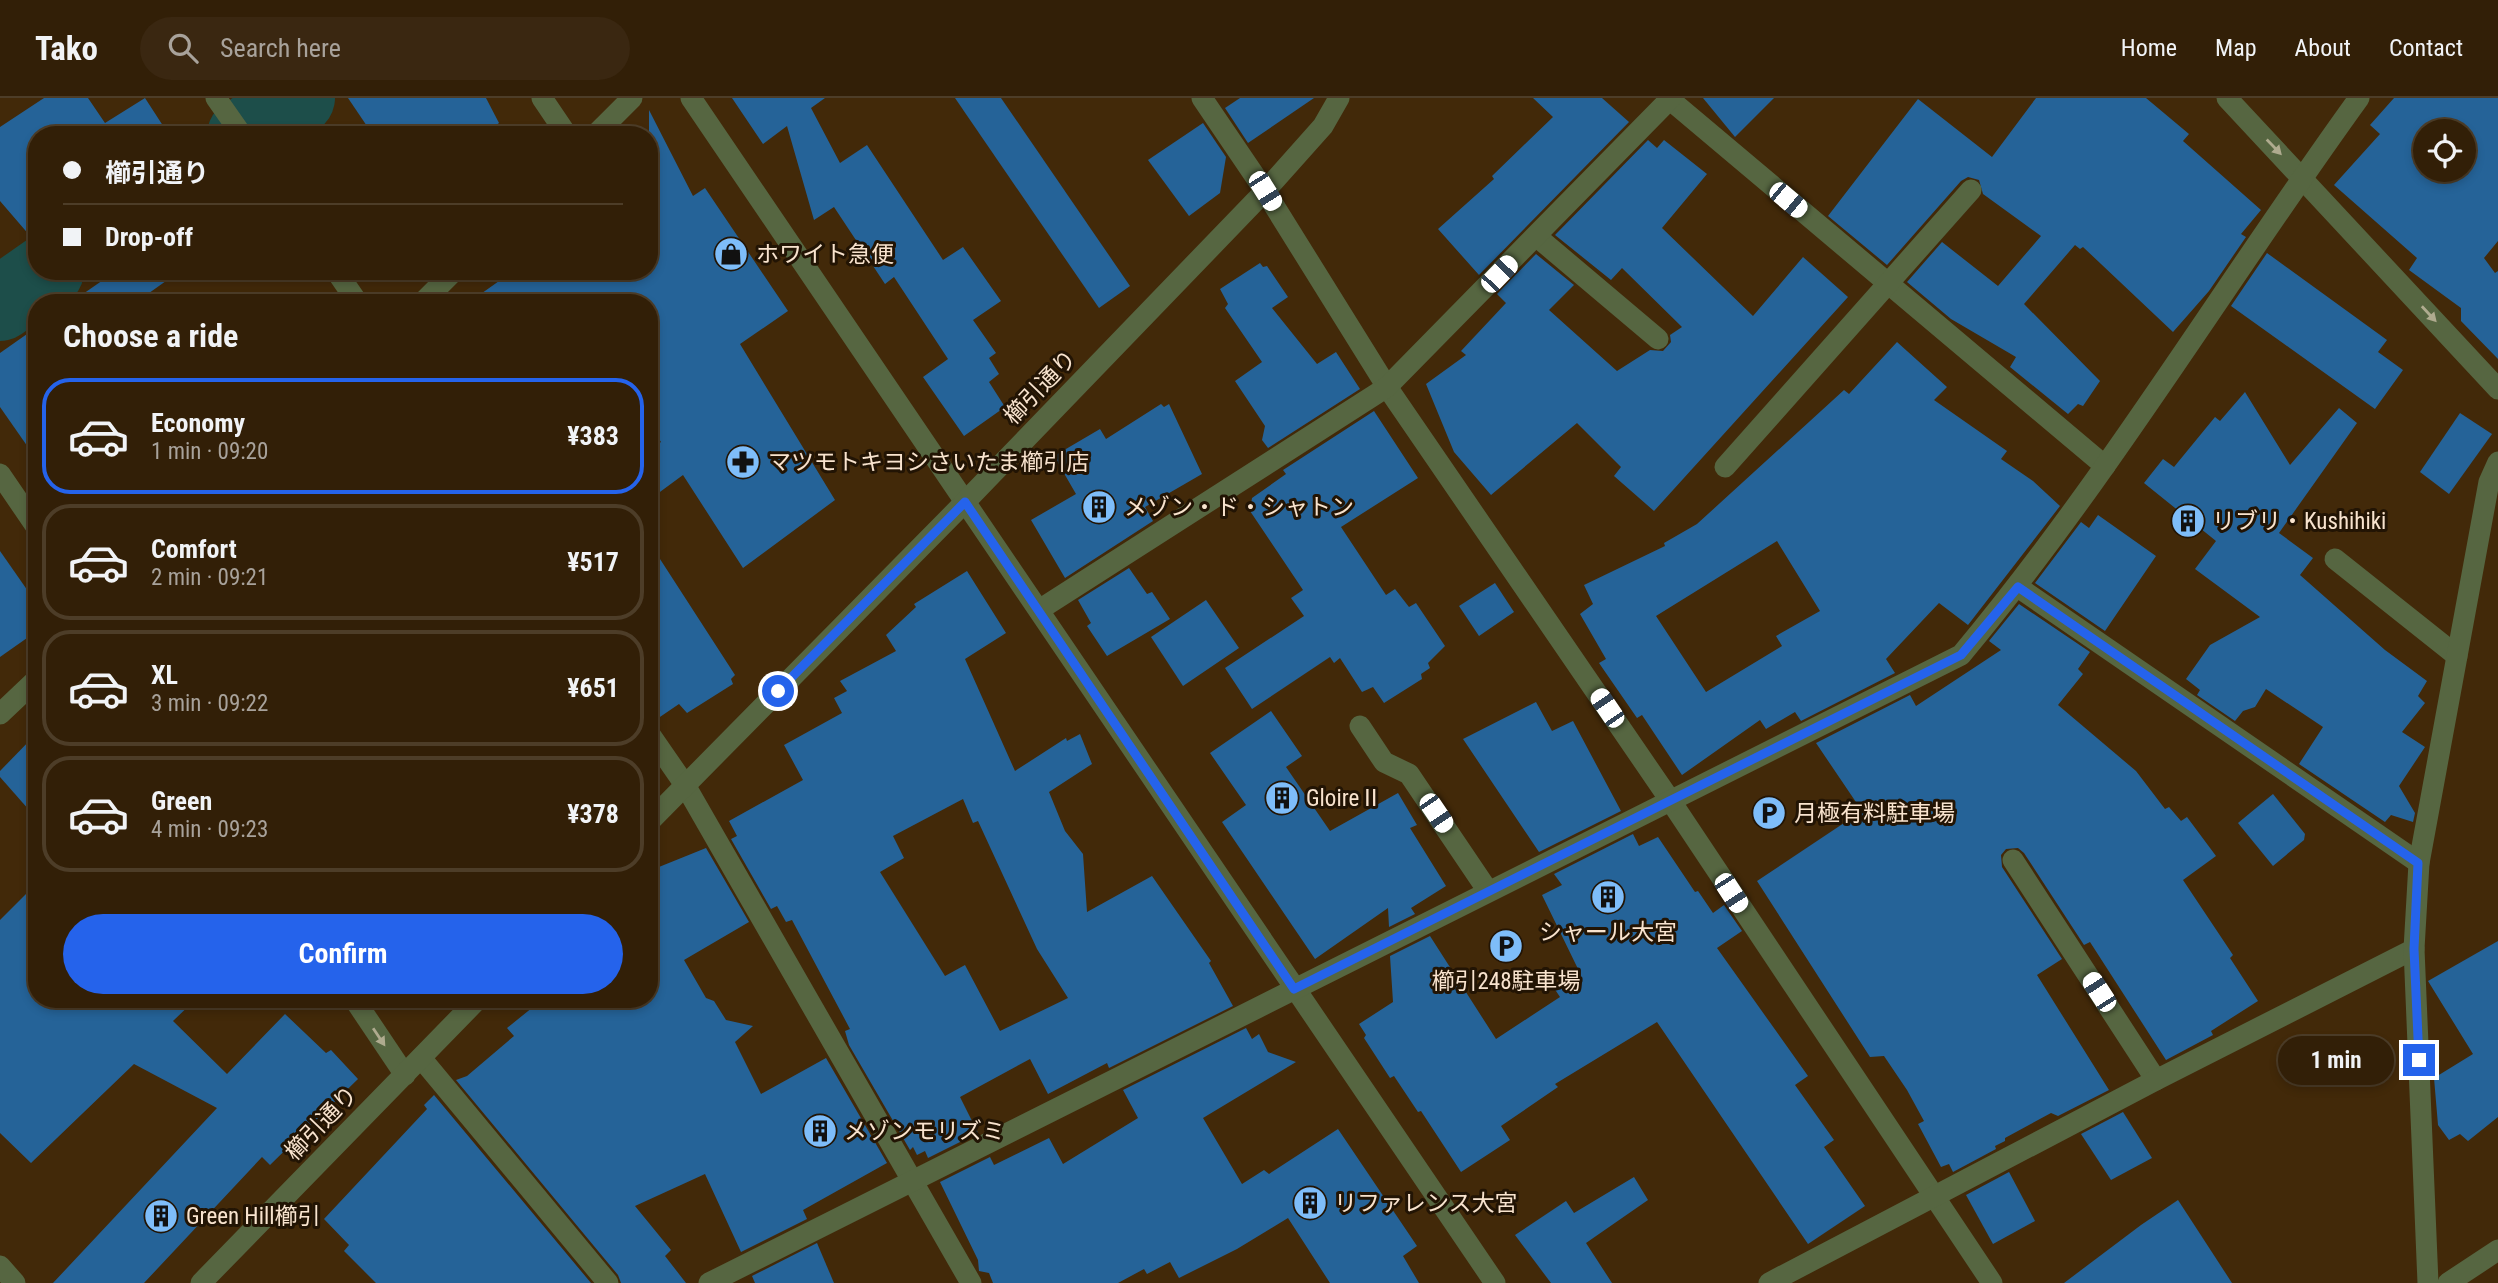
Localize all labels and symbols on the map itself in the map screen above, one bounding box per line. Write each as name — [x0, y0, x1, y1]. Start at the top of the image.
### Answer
one-way arrow — [2265, 138, 2281, 155]
car — [1245, 168, 1286, 214]
car — [1766, 178, 1811, 222]
shop icon: ホワイト急便 — [712, 235, 750, 273]
place label: ホワイト急便 — [756, 241, 894, 268]
car — [1477, 252, 1522, 296]
one-way arrow — [2420, 305, 2436, 322]
street label: 櫛引通り — [999, 345, 1082, 430]
pharmacy icon: マツモトキヨシさいたま櫛引店 — [724, 443, 762, 481]
place label: マツモトキヨシさいたま櫛引店 — [768, 449, 1089, 476]
building icon: メゾン・ド・シャトン — [1080, 488, 1118, 526]
place label: メゾン・ド・シャトン — [1124, 494, 1354, 521]
building icon: リブリ・Kushihiki — [2169, 502, 2207, 540]
place label: リブリ・Kushihiki — [2212, 508, 2386, 535]
route start — [762, 675, 794, 707]
car — [1587, 685, 1628, 731]
building icon: GloireⅡ — [1263, 779, 1301, 817]
place label: GloireⅡ — [1306, 785, 1382, 812]
car — [1416, 790, 1457, 836]
parking icon: 月極有料駐車場 — [1750, 794, 1788, 832]
place label: 月極有料駐車場 — [1794, 800, 1955, 827]
car — [1711, 870, 1752, 916]
building icon: シャール大宮 — [1589, 878, 1627, 916]
place label: シャール大宮 — [1539, 919, 1677, 946]
parking icon: 櫛引248駐車場 — [1487, 927, 1525, 965]
place label: 櫛引248駐車場 — [1431, 968, 1581, 995]
car — [2079, 969, 2120, 1015]
one-way arrow — [372, 1028, 386, 1046]
callout: 1 min — [2279, 1035, 2394, 1084]
route end — [2403, 1044, 2435, 1076]
street label: 櫛引通り — [280, 1081, 363, 1166]
building icon: メゾンモリズミ — [801, 1112, 839, 1150]
place label: メゾンモリズミ — [844, 1118, 1005, 1145]
building icon: リファレンス大宮 — [1291, 1184, 1329, 1222]
place label: リファレンス大宮 — [1334, 1190, 1518, 1217]
building icon: Green Hill櫛引 — [142, 1197, 180, 1235]
place label: Green Hill櫛引 — [186, 1203, 320, 1230]

